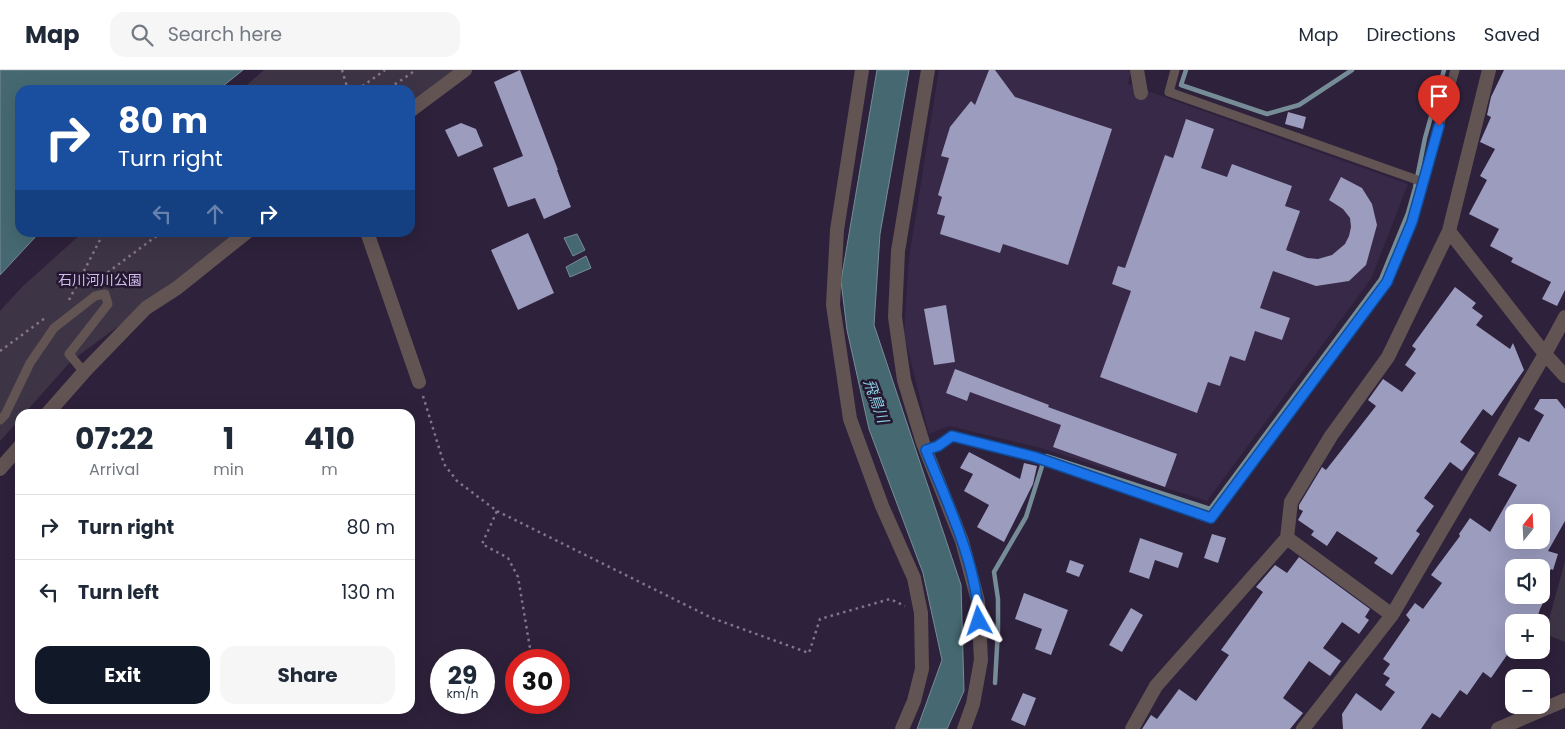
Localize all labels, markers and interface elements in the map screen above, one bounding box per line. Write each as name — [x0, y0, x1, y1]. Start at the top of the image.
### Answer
search box — [110, 12, 460, 57]
text: Map — [25, 18, 80, 51]
icon: search — [128, 21, 156, 49]
text: Search here — [168, 21, 282, 48]
text: Map — [1299, 22, 1338, 47]
text: Directions — [1366, 22, 1456, 47]
text: Saved — [1484, 22, 1540, 47]
pin — [1418, 75, 1460, 126]
icon: arrive — [1425, 82, 1453, 110]
text: 80 m — [118, 96, 208, 145]
icon: right — [35, 105, 100, 170]
text: Turn right — [118, 143, 223, 174]
icon: left — [148, 200, 176, 228]
icon: ahead — [201, 200, 229, 228]
icon: right — [254, 200, 282, 228]
park label: 石川河川公園 — [58, 270, 142, 290]
water label: 飛鳥川 — [859, 376, 895, 427]
text: 07:22 — [75, 417, 153, 460]
text: 1 — [223, 417, 234, 460]
text: 410 — [304, 417, 355, 460]
text: Arrival — [89, 458, 139, 481]
text: min — [213, 458, 244, 481]
text: m — [321, 458, 338, 481]
north arrow — [1505, 504, 1550, 549]
map controls — [1505, 504, 1550, 714]
icon: right — [35, 513, 63, 541]
text: Turn right — [78, 514, 174, 541]
text: 80 m — [346, 514, 395, 541]
button: sound — [1505, 559, 1550, 604]
icon: left — [35, 578, 63, 606]
text: Turn left — [78, 579, 159, 606]
text: 130 m — [341, 579, 395, 606]
position arrow — [952, 594, 1004, 646]
button: + — [1505, 614, 1550, 659]
button: Exit — [35, 646, 210, 704]
button: Share — [220, 646, 395, 704]
speed limit sign: 30 — [505, 649, 570, 714]
text: 29 — [448, 658, 477, 693]
button: − — [1505, 669, 1550, 714]
text: km/h — [447, 685, 478, 702]

